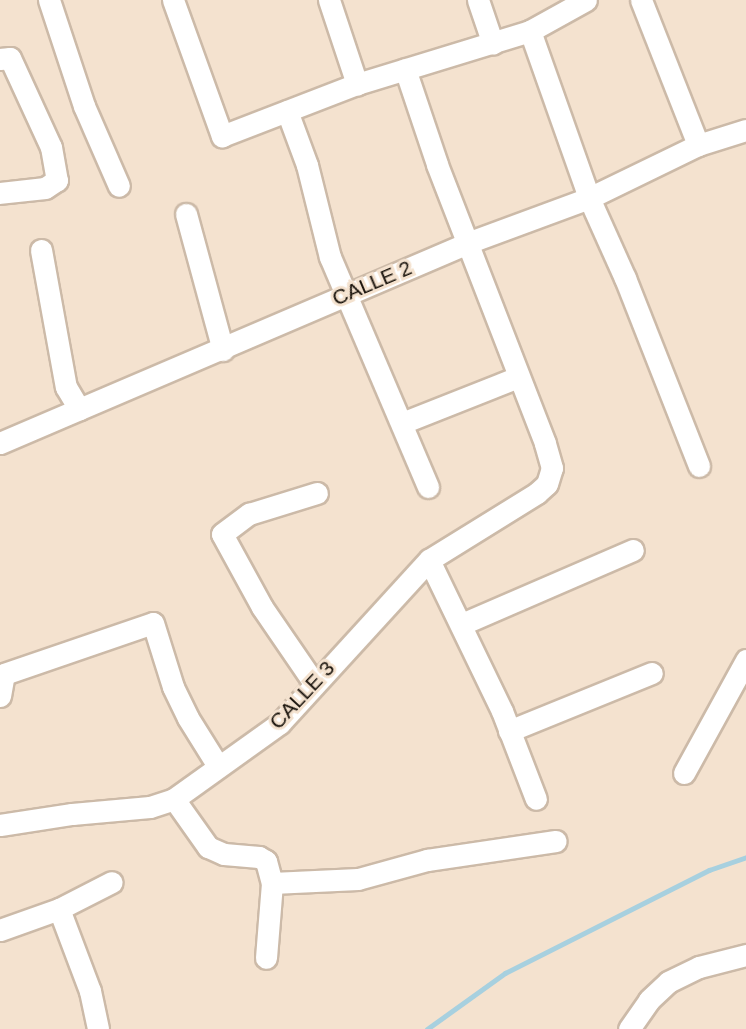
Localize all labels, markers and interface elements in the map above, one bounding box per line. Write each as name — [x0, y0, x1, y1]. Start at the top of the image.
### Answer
street label: CALLE 2 — [328, 255, 416, 311]
street label: CALLE 3 — [264, 656, 340, 734]

